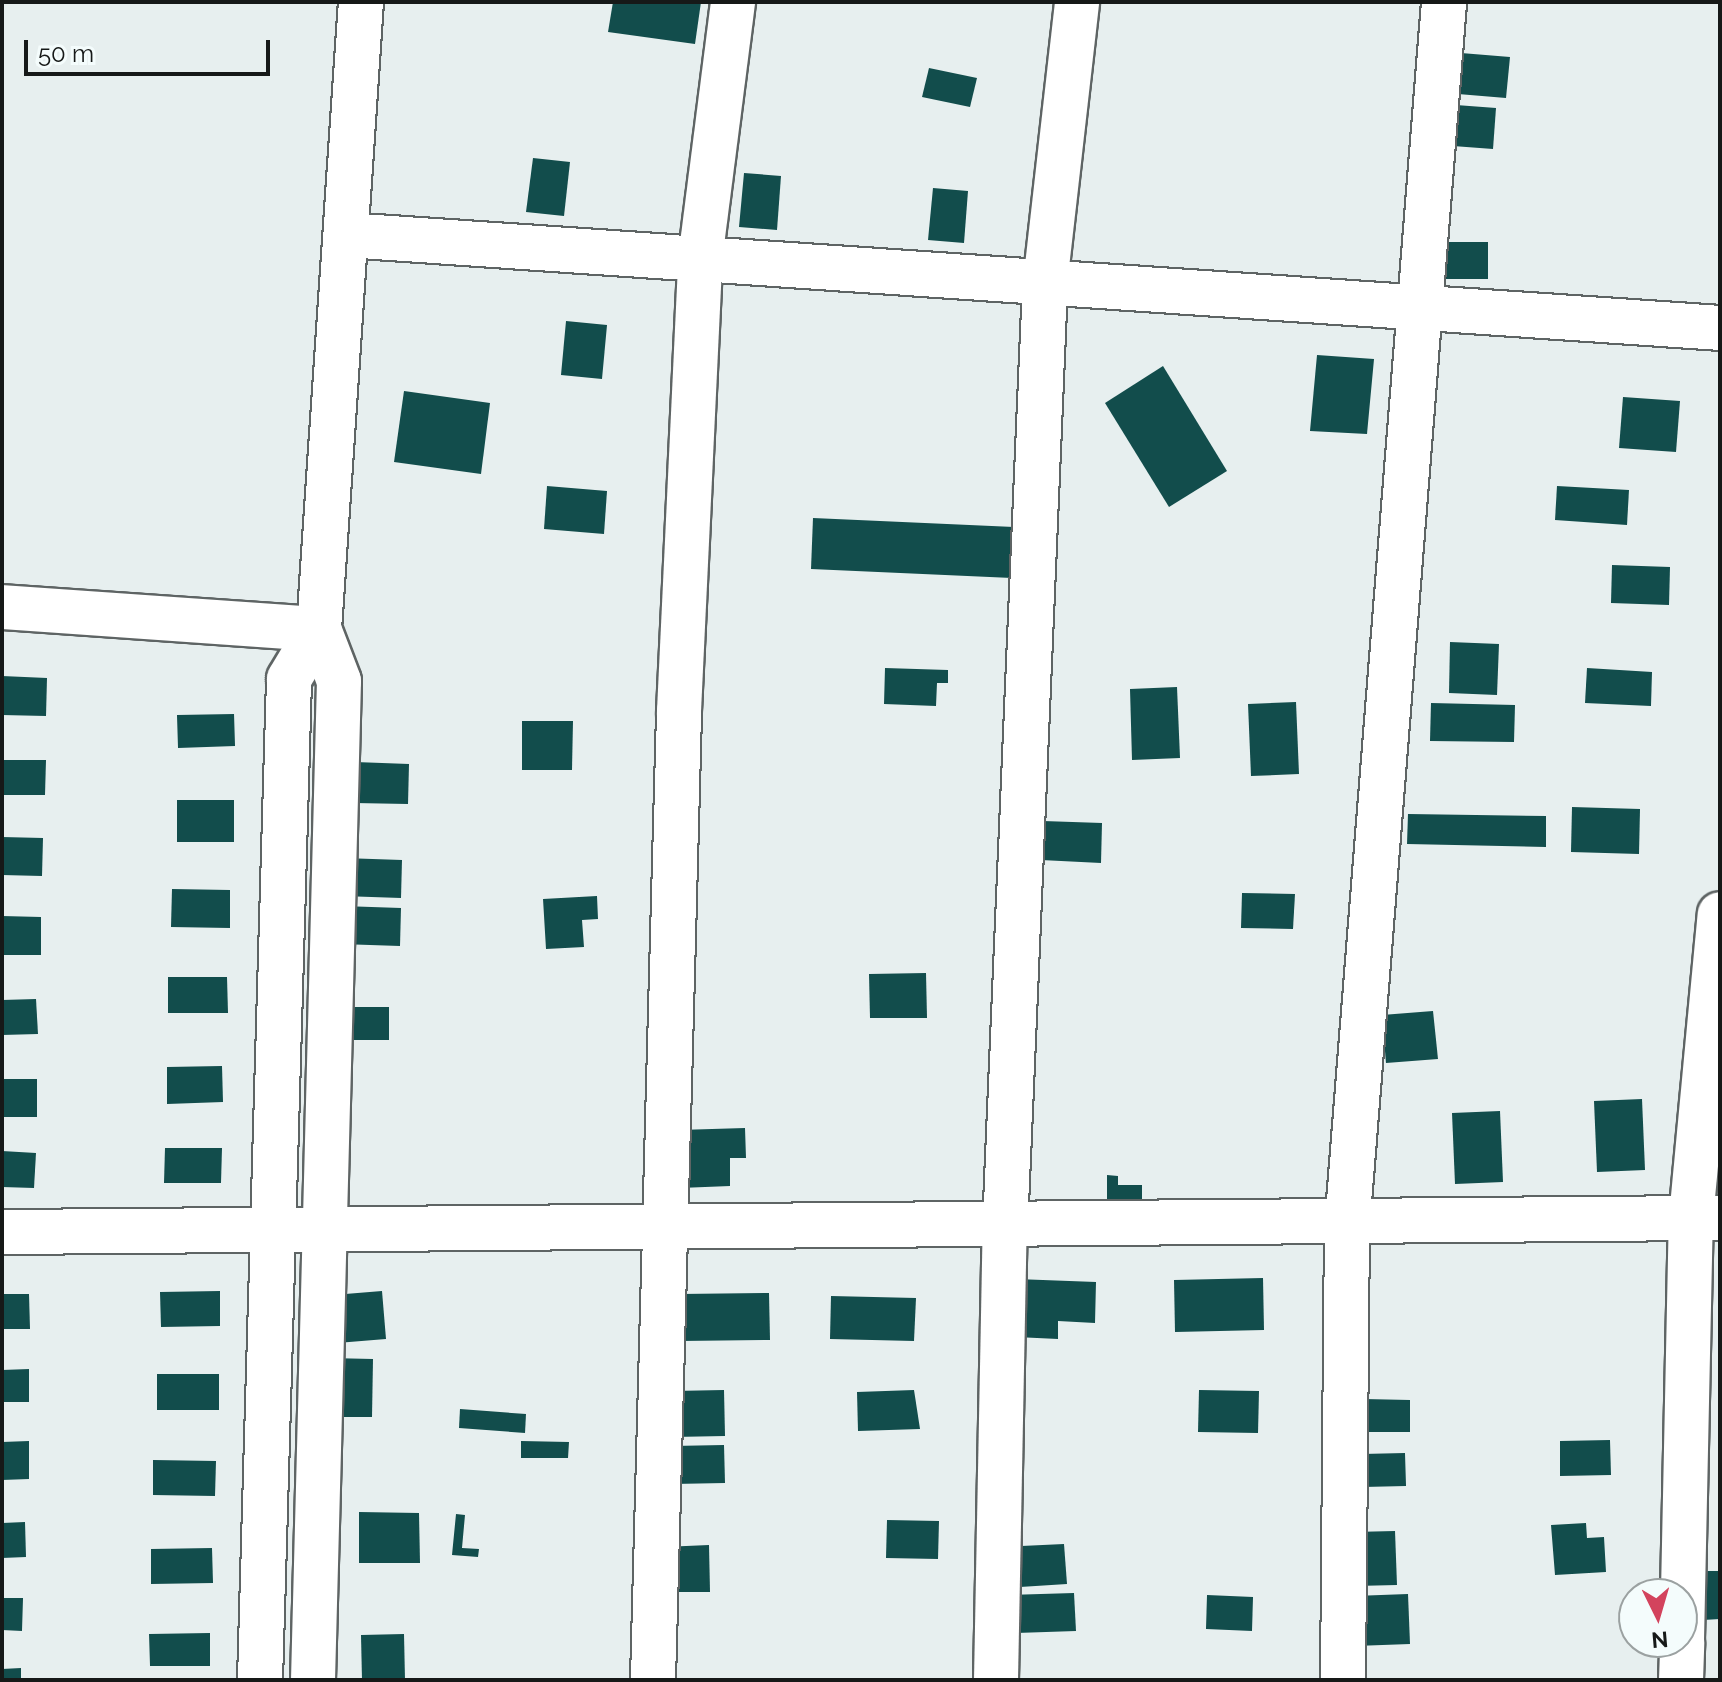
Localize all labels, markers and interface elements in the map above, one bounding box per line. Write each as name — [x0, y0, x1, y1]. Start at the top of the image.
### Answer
scale bar — [28, 24, 274, 74]
text: 50 m — [38, 39, 94, 68]
north arrow — [1618, 1578, 1698, 1658]
text: N — [1650, 1626, 1669, 1654]

